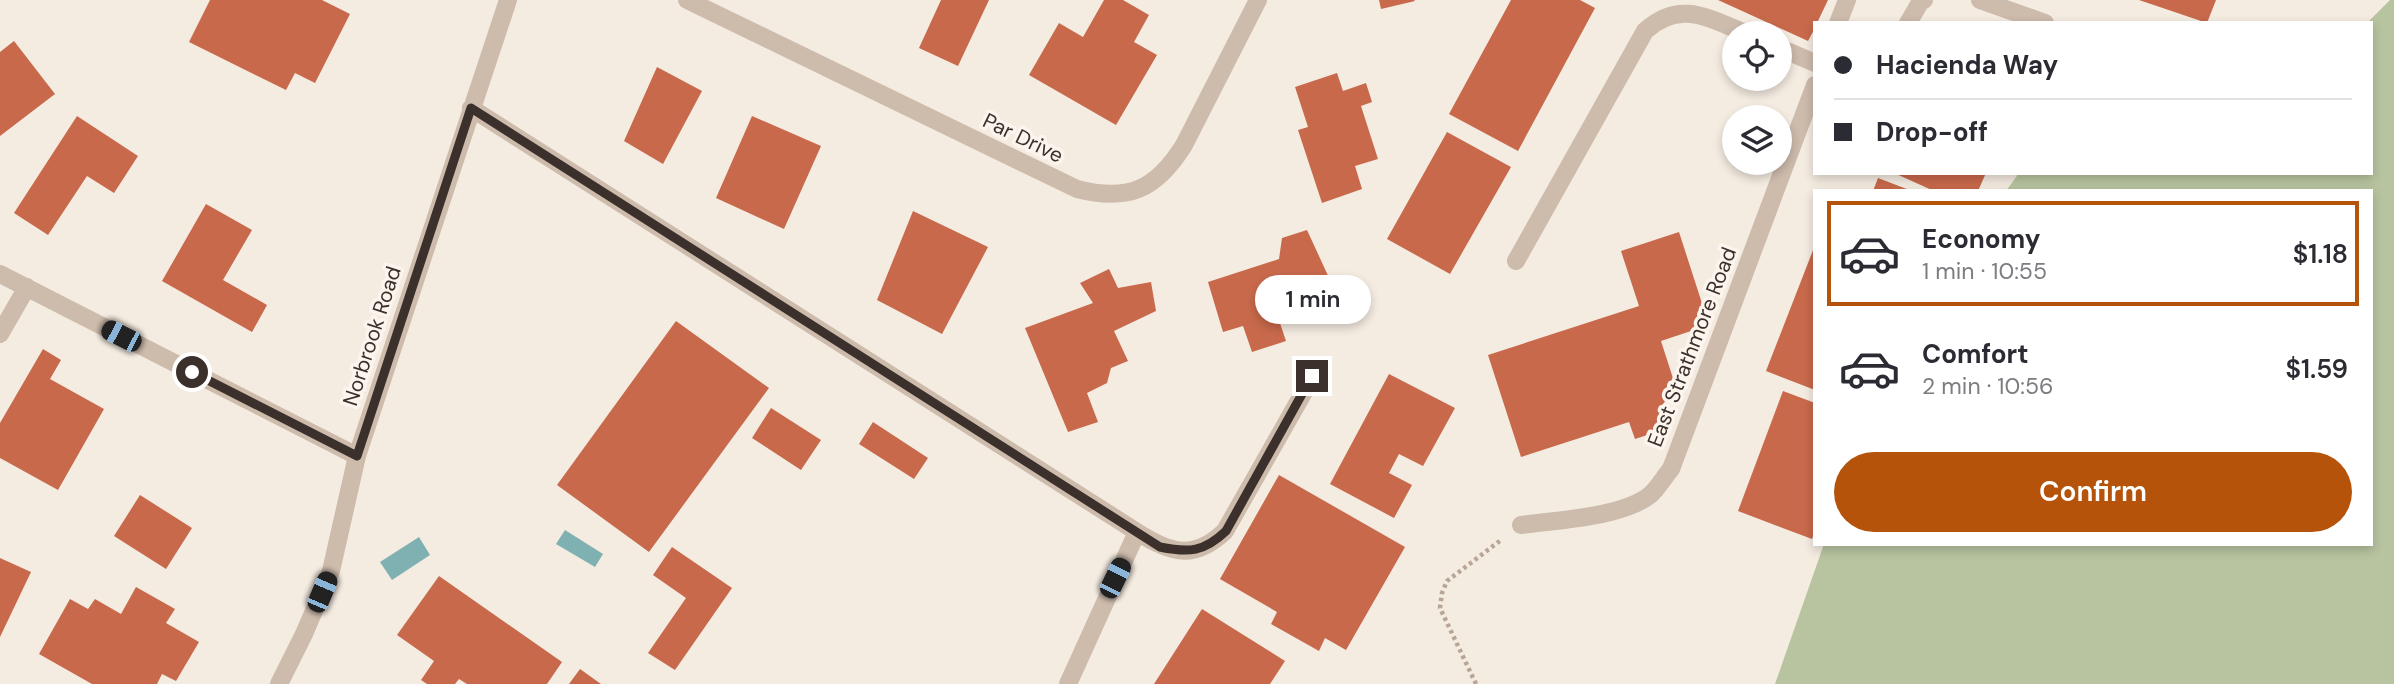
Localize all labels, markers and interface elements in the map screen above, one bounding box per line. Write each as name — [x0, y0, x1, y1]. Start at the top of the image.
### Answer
map controls — [1722, 21, 1792, 175]
button: locate — [1722, 21, 1792, 91]
text: Hacienda Way — [1876, 48, 2058, 82]
button: layers — [1722, 105, 1792, 175]
street label: Par Drive — [978, 107, 1068, 170]
text: Drop-off — [1876, 115, 1988, 149]
icon: car — [1838, 222, 1901, 285]
text: Economy — [1922, 222, 2040, 256]
text: $1.18 — [2293, 237, 2348, 271]
street label: East Strathmore Road — [1641, 243, 1743, 451]
text: 1 min · 10:55 — [1922, 256, 2047, 286]
street label: Norbrook Road — [336, 263, 408, 409]
callout: 1 min — [1254, 274, 1370, 324]
text: 1 min — [1286, 284, 1340, 314]
car — [98, 317, 145, 355]
icon: car — [1838, 337, 1901, 400]
text: Comfort — [1922, 337, 2028, 371]
text: $1.59 — [2285, 352, 2348, 386]
route start — [176, 356, 208, 388]
route end — [1296, 360, 1328, 392]
text: 2 min · 10:56 — [1922, 371, 2053, 401]
button: Confirm — [1834, 452, 2352, 532]
car — [1097, 555, 1134, 601]
car — [305, 569, 340, 615]

